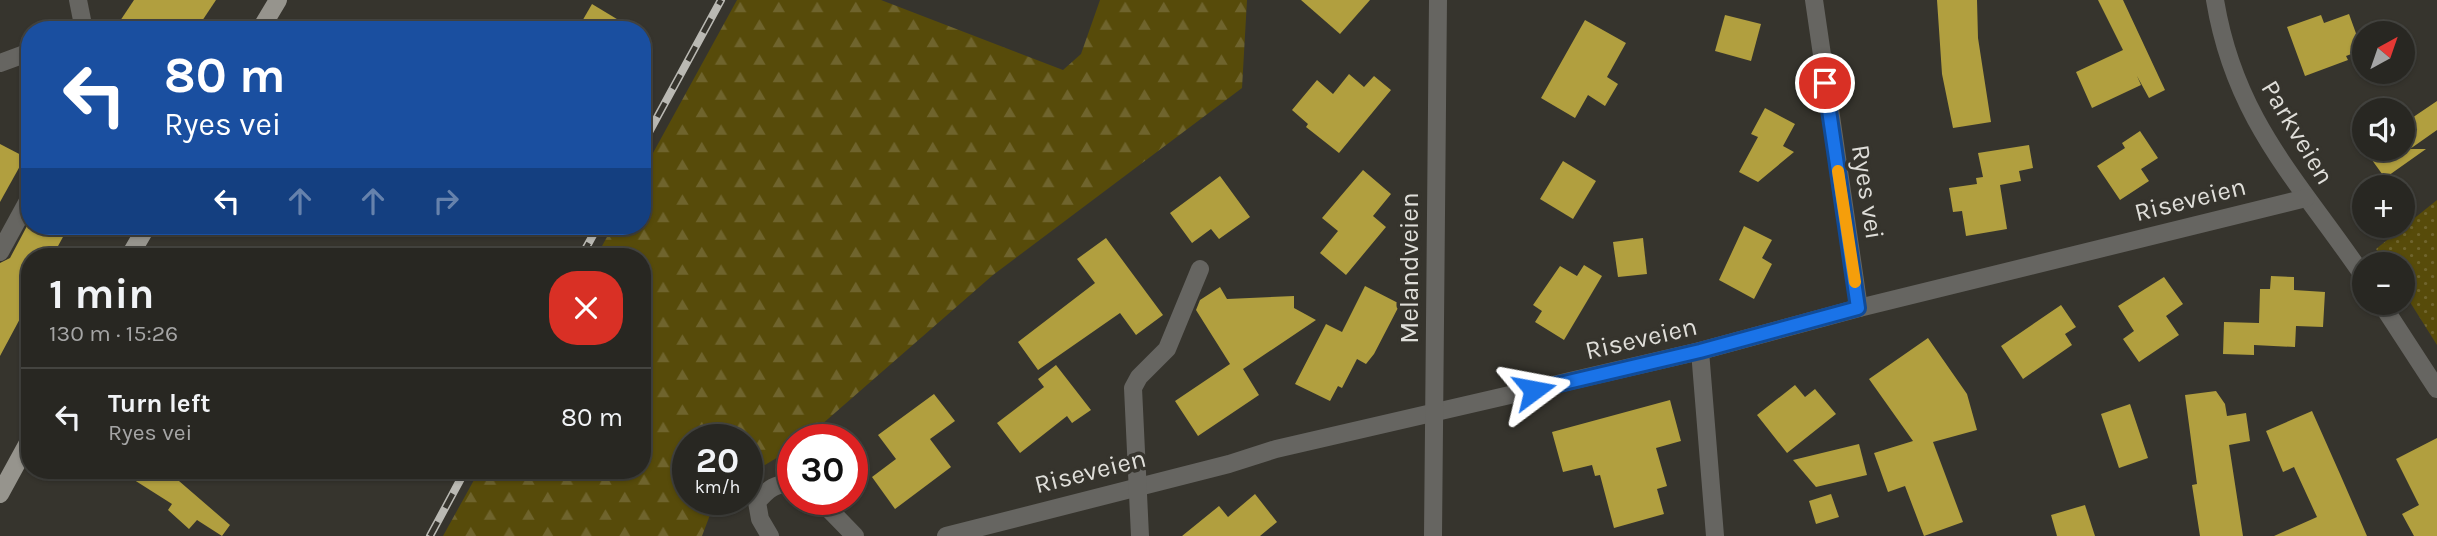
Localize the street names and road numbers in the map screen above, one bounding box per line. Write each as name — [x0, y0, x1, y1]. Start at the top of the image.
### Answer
street label: Parkveien — [2254, 75, 2341, 190]
street label: Ryes vei — [1845, 143, 1890, 242]
street label: Riseveien — [2131, 171, 2249, 228]
street label: Melandveien — [1394, 192, 1425, 344]
street label: Riseveien — [1582, 311, 1700, 366]
street label: Riseveien — [1031, 443, 1149, 500]

